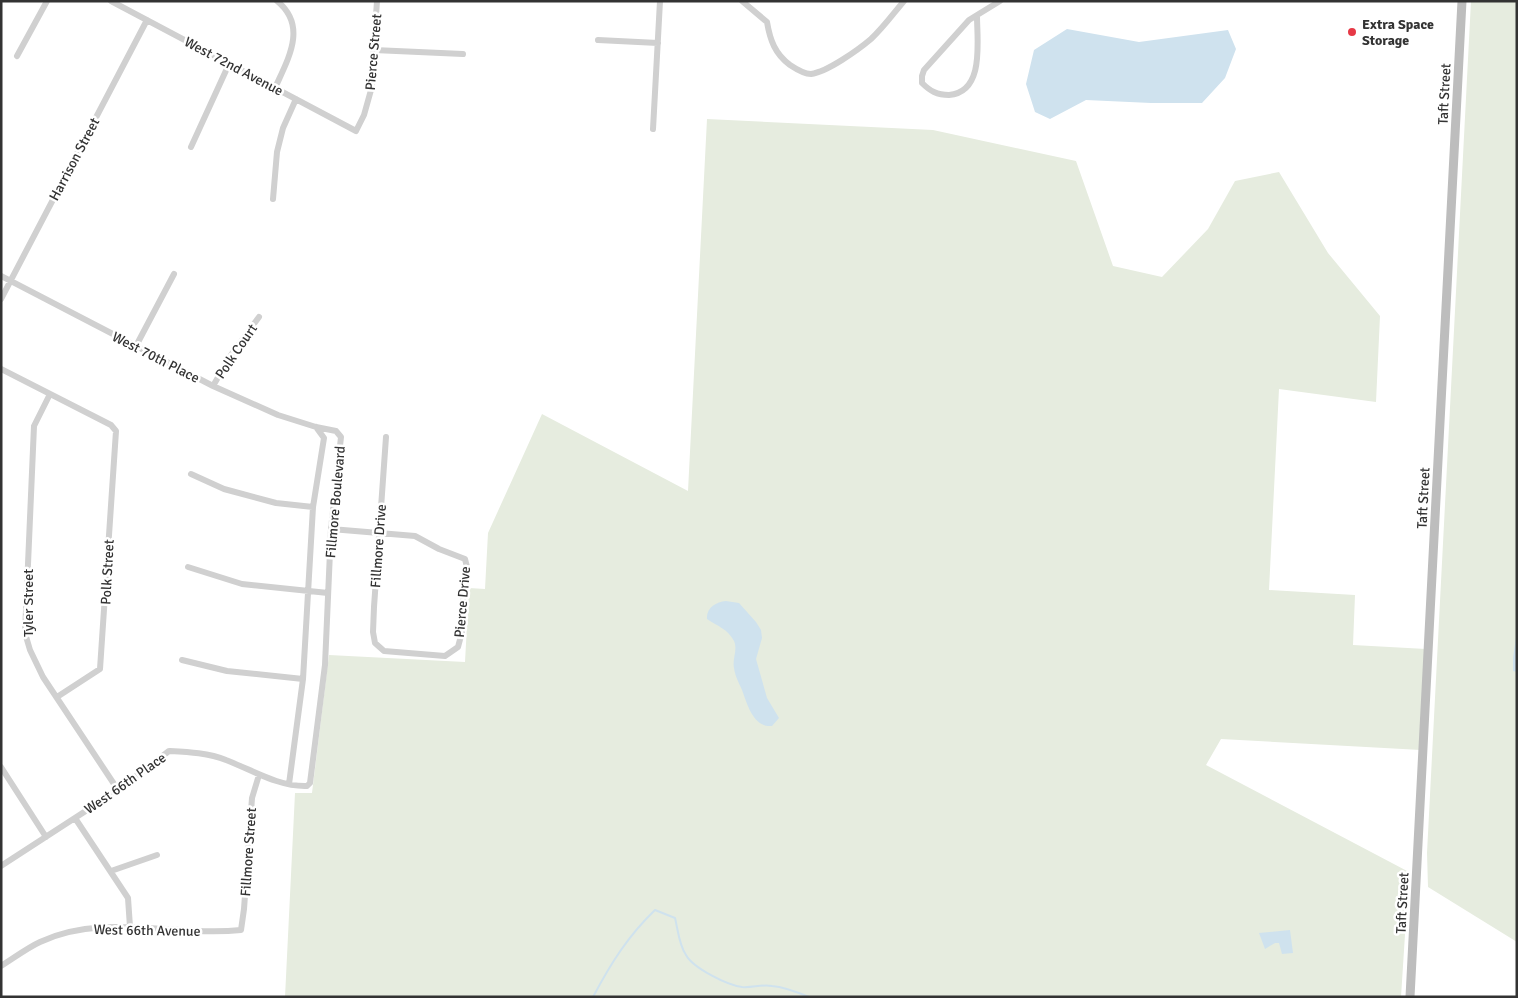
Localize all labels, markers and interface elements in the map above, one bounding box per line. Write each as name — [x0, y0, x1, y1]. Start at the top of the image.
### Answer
street label: Pierce Street — [362, 13, 385, 91]
place label: Extra Space Storage — [1362, 16, 1434, 49]
marker: Extra Space Storage — [1346, 26, 1358, 38]
street label: West 72nd Avenue — [181, 33, 286, 100]
street label: Taft Street — [1434, 63, 1455, 125]
street label: Harrison Street — [45, 115, 103, 204]
street label: Polk Court — [212, 320, 261, 382]
street label: West 70th Place — [109, 328, 202, 387]
street label: Fillmore Boulevard — [322, 445, 349, 559]
street label: Taft Street — [1413, 467, 1434, 529]
street label: Fillmore Drive — [367, 504, 390, 588]
street label: Polk Street — [97, 539, 118, 605]
street label: Pierce Drive — [451, 566, 474, 638]
street label: Tyler Street — [20, 569, 37, 637]
street label: West 66th Place — [81, 749, 169, 818]
street label: Fillmore Street — [237, 807, 260, 897]
street label: Taft Street — [1392, 872, 1413, 934]
street label: West 66th Avenue — [93, 921, 201, 940]

